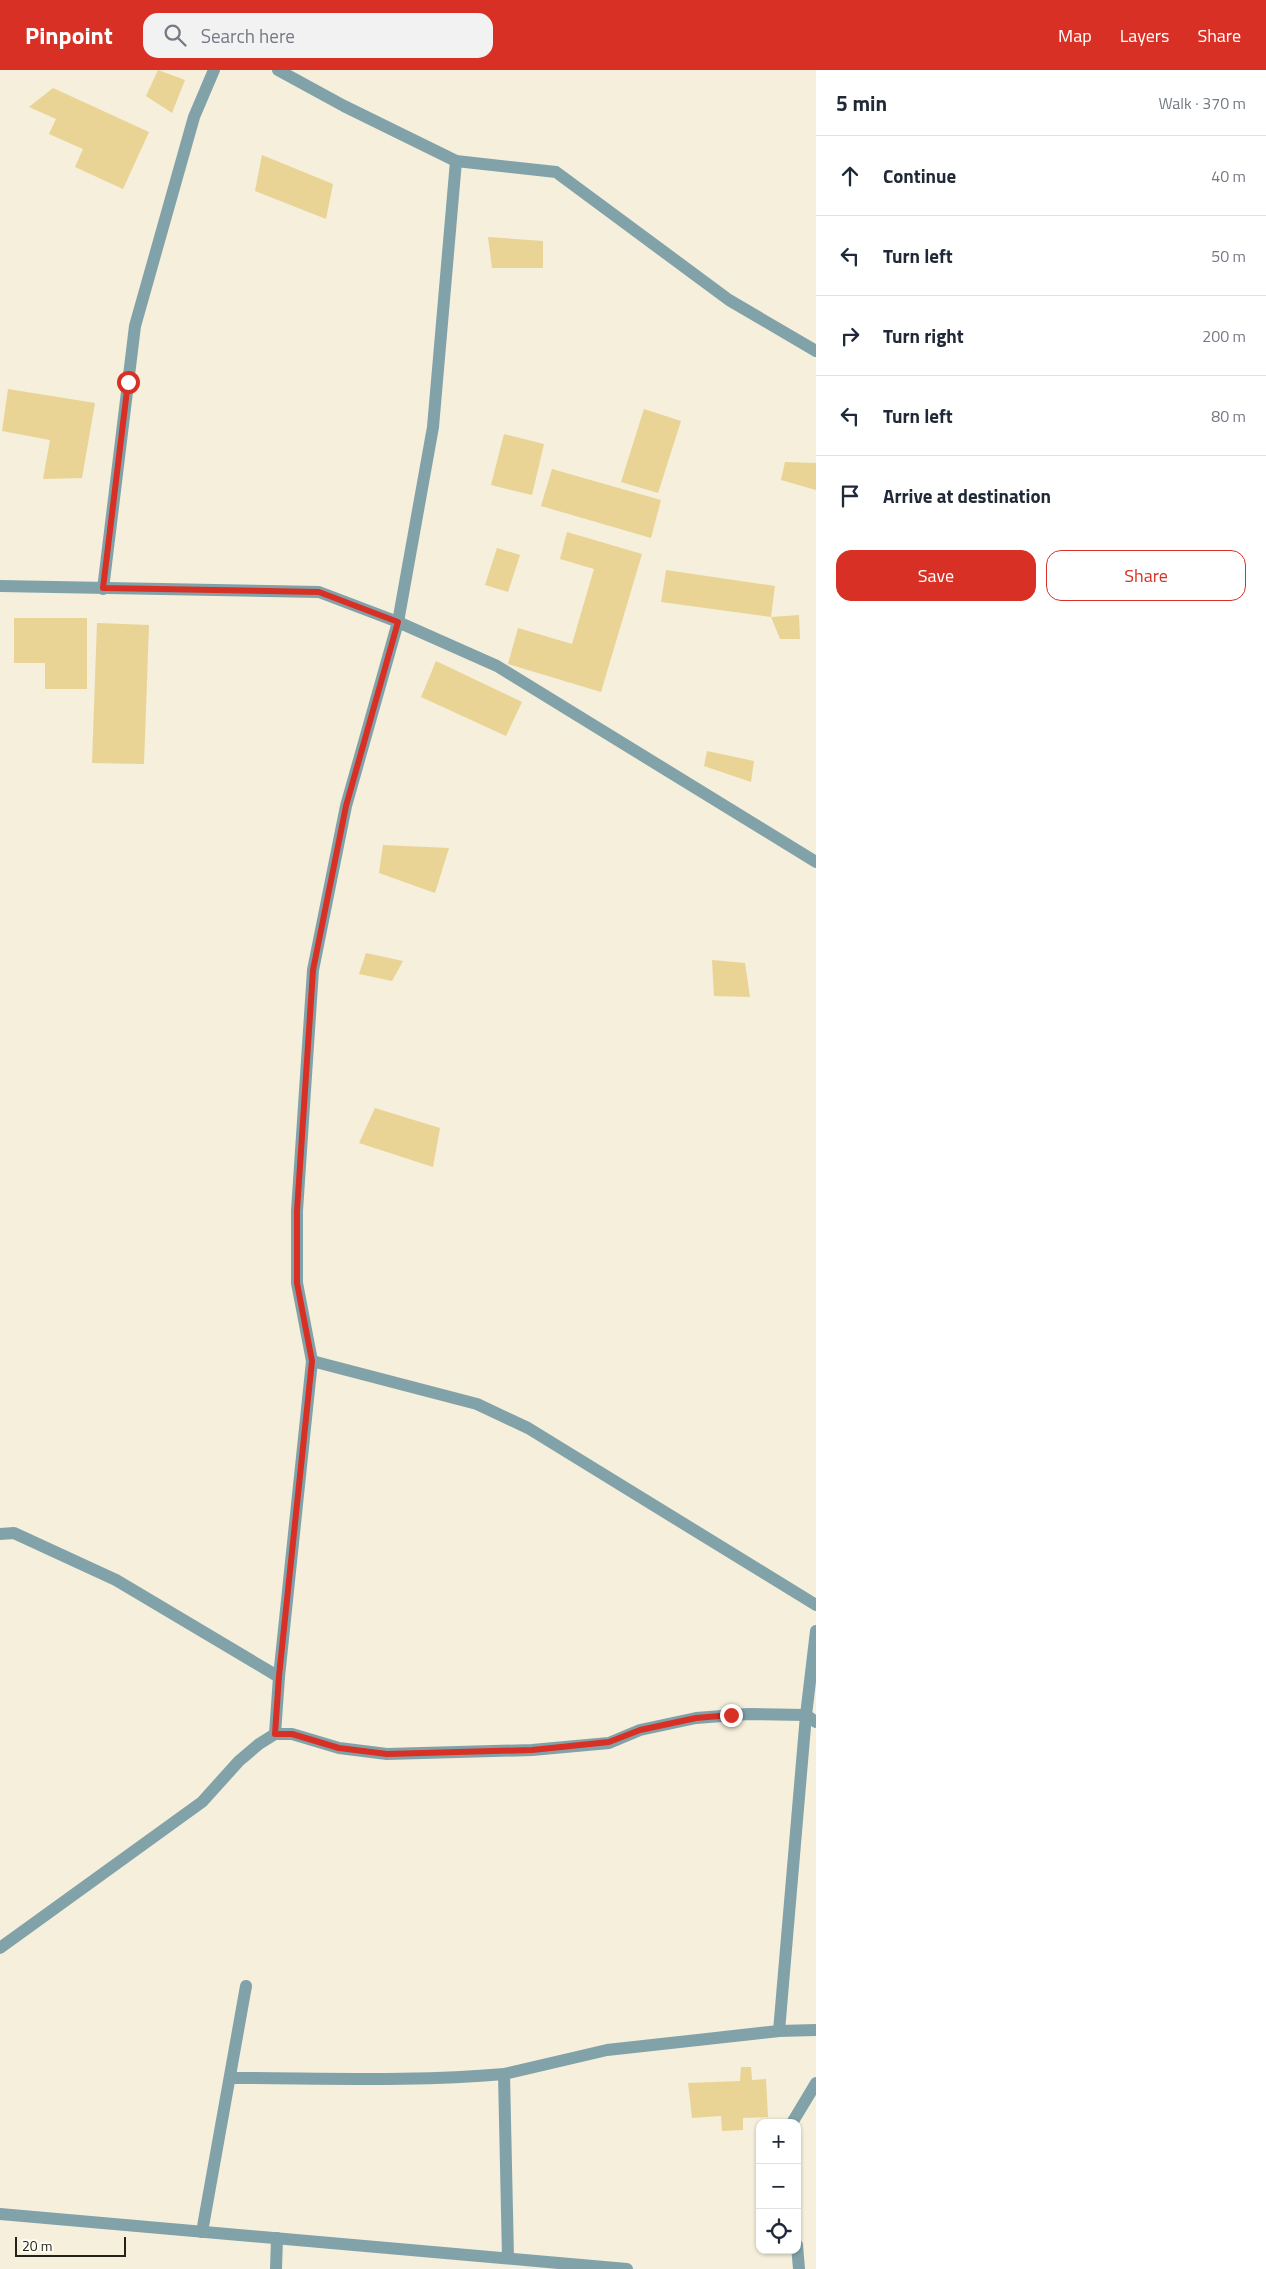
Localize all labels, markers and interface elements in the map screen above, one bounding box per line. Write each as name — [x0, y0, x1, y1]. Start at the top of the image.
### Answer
search box — [143, 13, 493, 58]
text: Pinpoint — [25, 17, 113, 53]
icon: search — [161, 21, 189, 49]
text: Search here — [201, 21, 295, 50]
text: Map — [1058, 22, 1092, 49]
text: Layers — [1120, 22, 1169, 49]
text: Share — [1197, 22, 1241, 49]
text: 5 min — [836, 87, 887, 119]
text: Walk · 370 m — [1158, 91, 1246, 115]
text: Continue — [883, 161, 956, 190]
icon: ahead — [836, 162, 864, 190]
text: 40 m — [1211, 164, 1246, 188]
text: Turn left — [883, 241, 953, 270]
icon: left — [836, 242, 864, 270]
text: 50 m — [1211, 244, 1246, 268]
text: Turn right — [883, 321, 964, 350]
icon: right — [836, 322, 864, 350]
text: 200 m — [1202, 324, 1246, 348]
route start — [117, 371, 140, 394]
text: Turn left — [883, 401, 953, 430]
icon: left — [836, 402, 864, 430]
text: 80 m — [1211, 404, 1246, 428]
text: Arrive at destination — [883, 481, 1051, 510]
icon: arrive — [836, 482, 864, 510]
button: Save — [836, 550, 1036, 601]
button: Share — [1046, 550, 1246, 601]
route end — [720, 1704, 743, 1727]
map controls — [756, 2119, 801, 2254]
button: + — [756, 2119, 801, 2164]
button: − — [756, 2164, 801, 2209]
button: locate — [756, 2209, 801, 2254]
scale bar — [15, 2234, 126, 2257]
text: 20 m — [22, 2235, 52, 2256]

